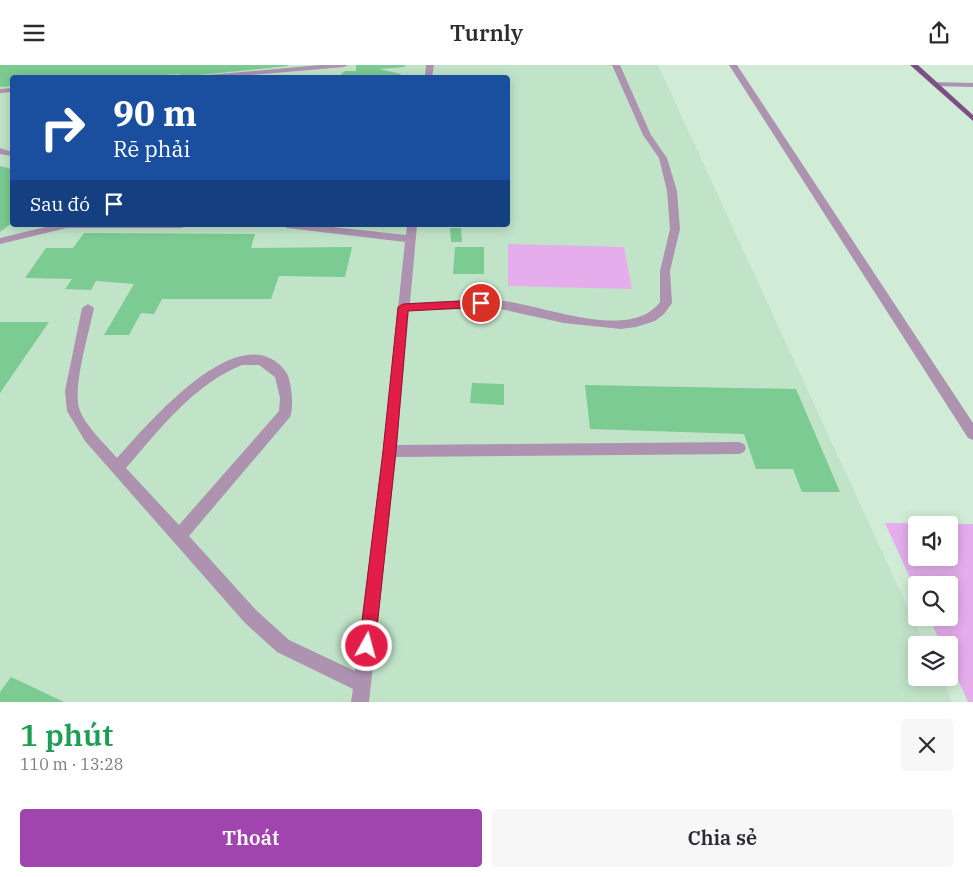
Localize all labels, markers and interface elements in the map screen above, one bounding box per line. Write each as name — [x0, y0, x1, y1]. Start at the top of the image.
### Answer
text: Turnly — [450, 18, 523, 47]
icon: menu — [20, 19, 48, 47]
icon: share — [925, 19, 953, 47]
text: 90 m — [113, 90, 197, 136]
icon: right — [30, 95, 95, 160]
text: Rẽ phải — [113, 134, 191, 163]
icon: arrive — [100, 190, 128, 218]
text: Sau đó — [30, 192, 90, 216]
pin — [460, 282, 502, 324]
icon: arrive — [467, 289, 495, 317]
map controls — [908, 516, 958, 686]
button: sound — [908, 516, 958, 566]
button: search — [908, 576, 958, 626]
position arrow — [340, 619, 392, 671]
button: layers — [908, 636, 958, 686]
text: 1 phút — [20, 715, 113, 754]
button: close — [901, 719, 953, 771]
text: 110 m · 13:28 — [20, 754, 123, 774]
button: Thoát — [20, 809, 482, 867]
button: Chia sẻ — [492, 809, 953, 867]

